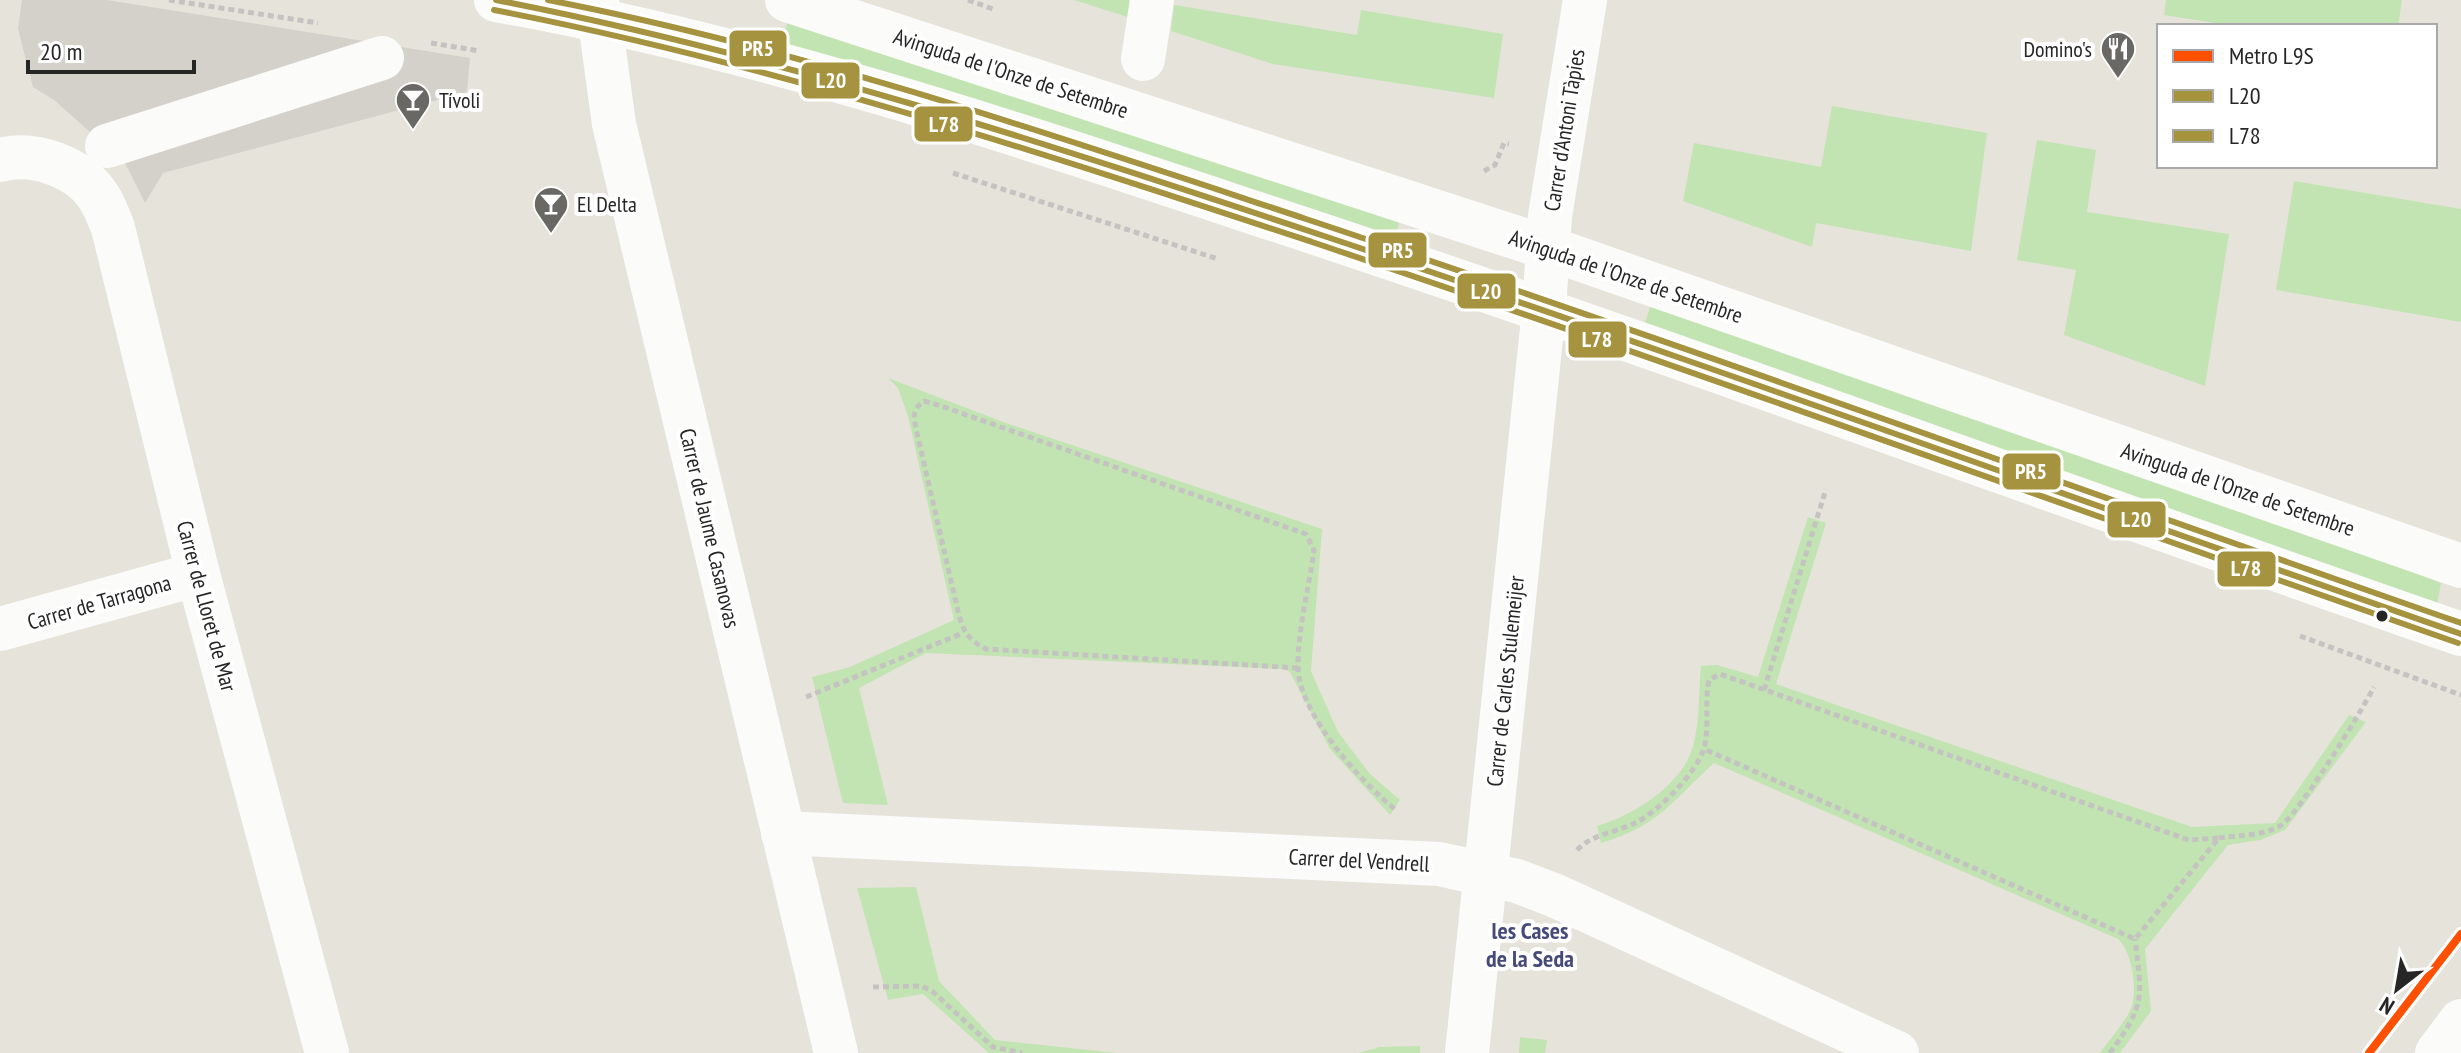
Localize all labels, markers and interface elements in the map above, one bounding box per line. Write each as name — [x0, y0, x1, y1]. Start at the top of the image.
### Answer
street label: Avinguda de l'Onze de Setembre — [890, 22, 1132, 124]
scale bar — [28, 24, 194, 74]
legend — [2157, 24, 2437, 168]
line badge: PR5 — [728, 29, 788, 68]
restaurant icon: Domino's — [2099, 30, 2137, 80]
text: PR5 — [742, 34, 774, 62]
place label: Domino's — [2023, 35, 2092, 63]
text: 20 m — [40, 36, 82, 67]
text: Metro L9S — [2229, 40, 2314, 71]
street label: Carrer d'Antoni Tàpies — [1537, 47, 1591, 213]
line badge: L20 — [800, 61, 861, 100]
text: L20 — [816, 66, 846, 94]
text: L20 — [2229, 80, 2261, 111]
bar icon: Tívoli — [394, 81, 432, 131]
place label: Tívoli — [439, 86, 480, 114]
line badge: L78 — [913, 105, 974, 143]
text: L78 — [929, 110, 959, 138]
text: L78 — [2229, 120, 2261, 151]
bar icon: El Delta — [532, 185, 570, 235]
place label: El Delta — [577, 190, 637, 218]
street label: Avinguda de l'Onze de Setembre — [1505, 223, 1747, 329]
line badge: PR5 — [1367, 231, 1428, 269]
text: PR5 — [1382, 236, 1414, 264]
line badge: L20 — [1456, 272, 1517, 310]
text: L20 — [1471, 277, 1501, 305]
line badge: L78 — [1567, 320, 1628, 359]
text: L78 — [1582, 325, 1612, 353]
street label: Carrer de Jaume Casanovas — [673, 425, 747, 631]
street label: Avinguda de l'Onze de Setembre — [2117, 436, 2359, 542]
line badge: PR5 — [2001, 452, 2062, 491]
text: PR5 — [2015, 457, 2047, 485]
line badge: L20 — [2106, 500, 2167, 539]
text: L20 — [2121, 505, 2151, 533]
street label: Carrer de Lloret de Mar — [171, 518, 243, 694]
line badge: L78 — [2216, 550, 2277, 588]
text: L78 — [2231, 554, 2261, 582]
street label: Carrer de Tarragona — [24, 568, 174, 636]
street label: Carrer de Carles Stulemeijer — [1480, 574, 1530, 788]
unlabelled marker — [2374, 608, 2390, 624]
street label: Carrer del Vendrell — [1288, 842, 1431, 878]
district label: les Cases de la Seda — [1486, 915, 1574, 974]
north arrow — [2357, 949, 2437, 1029]
text: N — [2374, 991, 2399, 1021]

